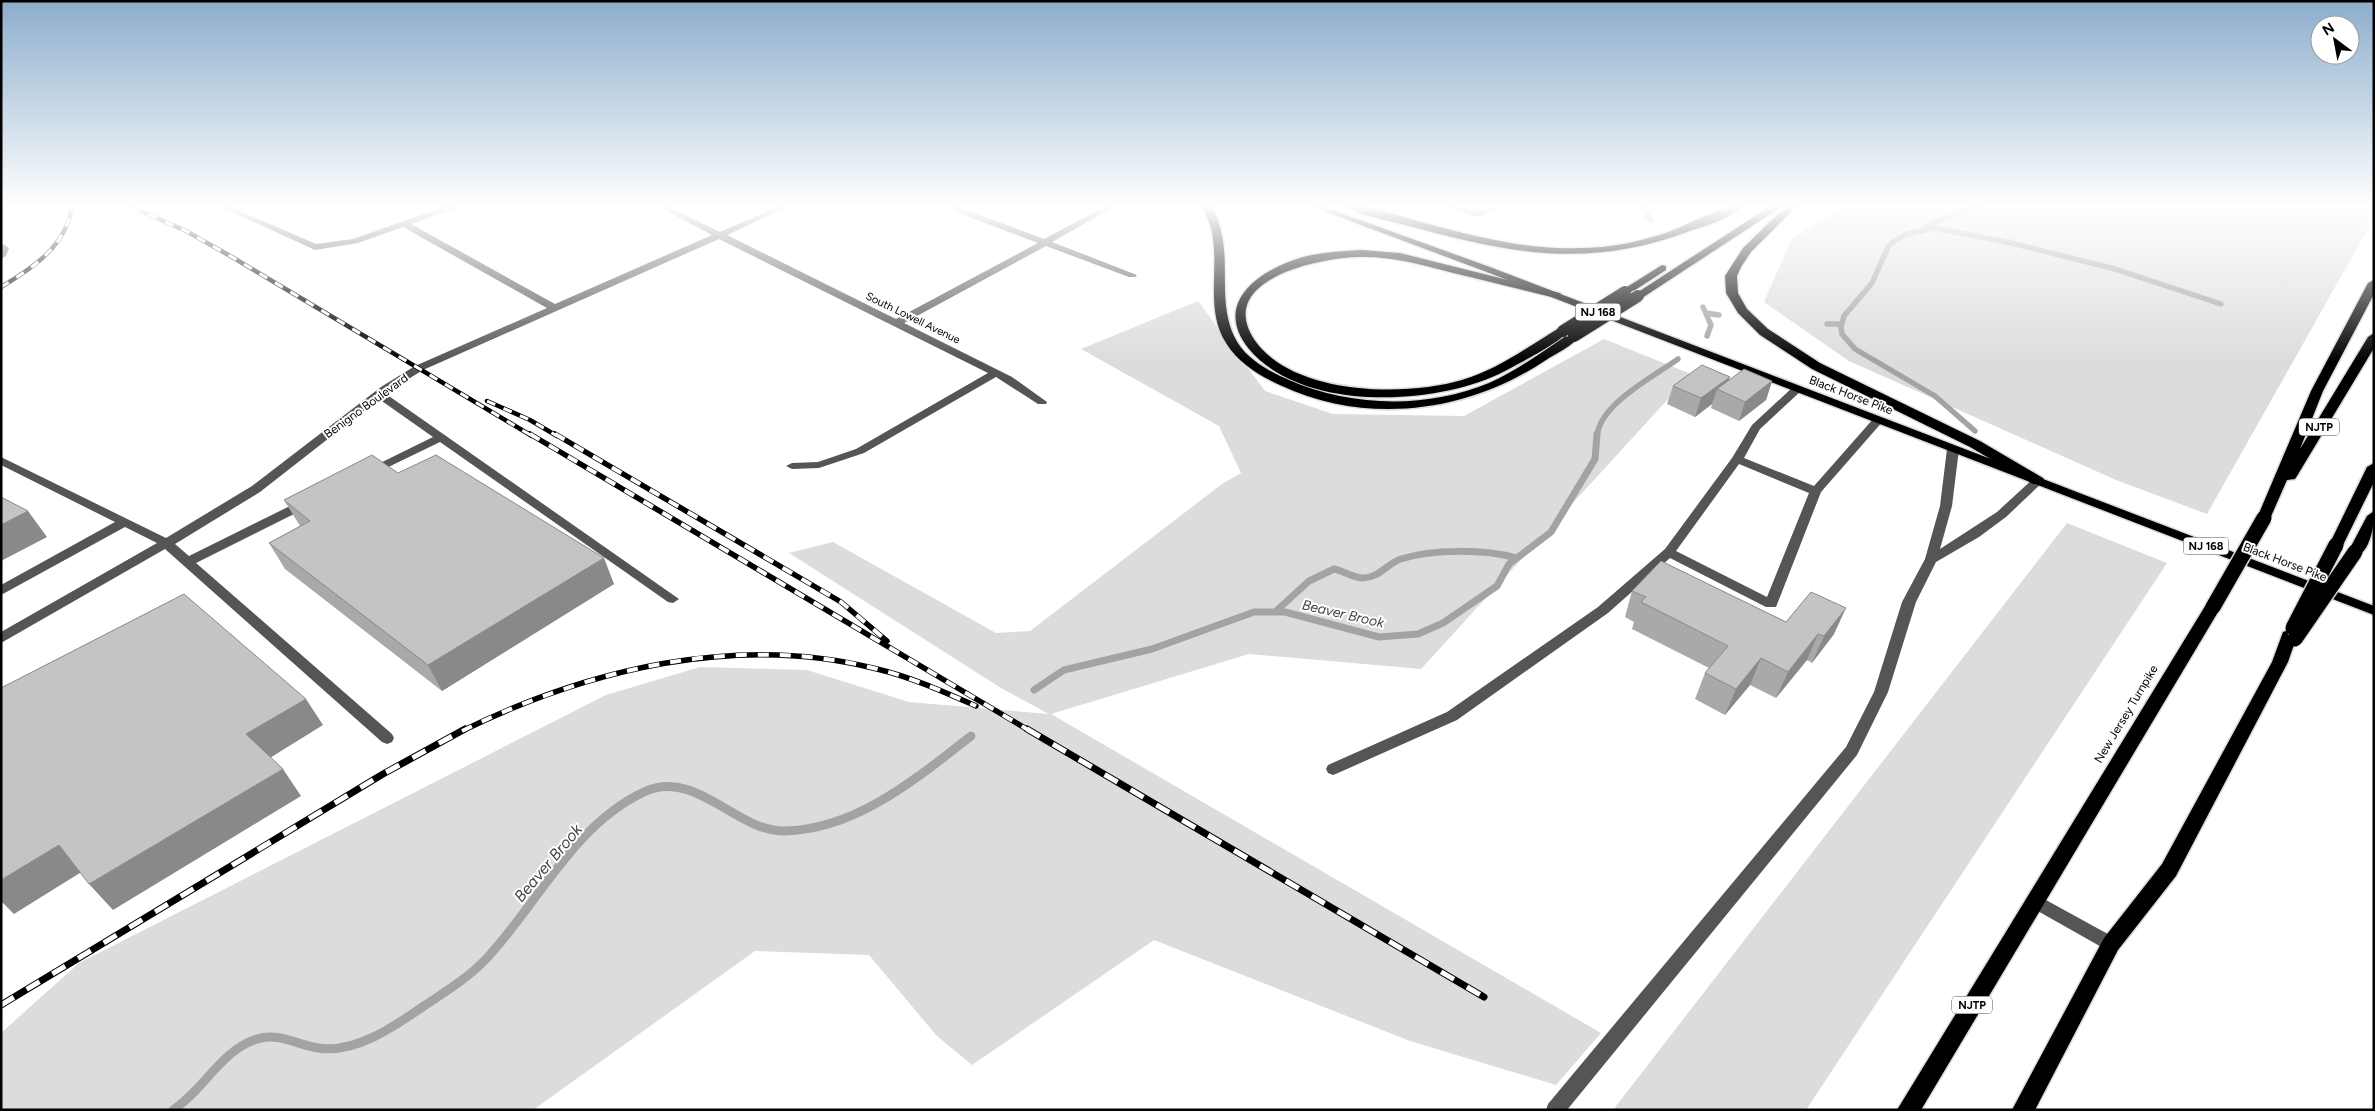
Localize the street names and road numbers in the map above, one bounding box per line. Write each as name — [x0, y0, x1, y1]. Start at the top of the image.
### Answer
street label: South Lowell Avenue — [864, 289, 962, 347]
road number: NJ 168 — [1576, 304, 1620, 320]
street label: Benigno Boulevard — [321, 371, 411, 441]
street label: Black Horse Pike — [1807, 373, 1895, 418]
road number: NJTP — [2299, 418, 2339, 436]
road number: NJ 168 — [2184, 538, 2228, 554]
street label: Black Horse Pike — [2241, 540, 2329, 585]
street label: New Jersey Turnpike — [2091, 662, 2161, 765]
road number: NJTP — [1952, 996, 1992, 1014]

